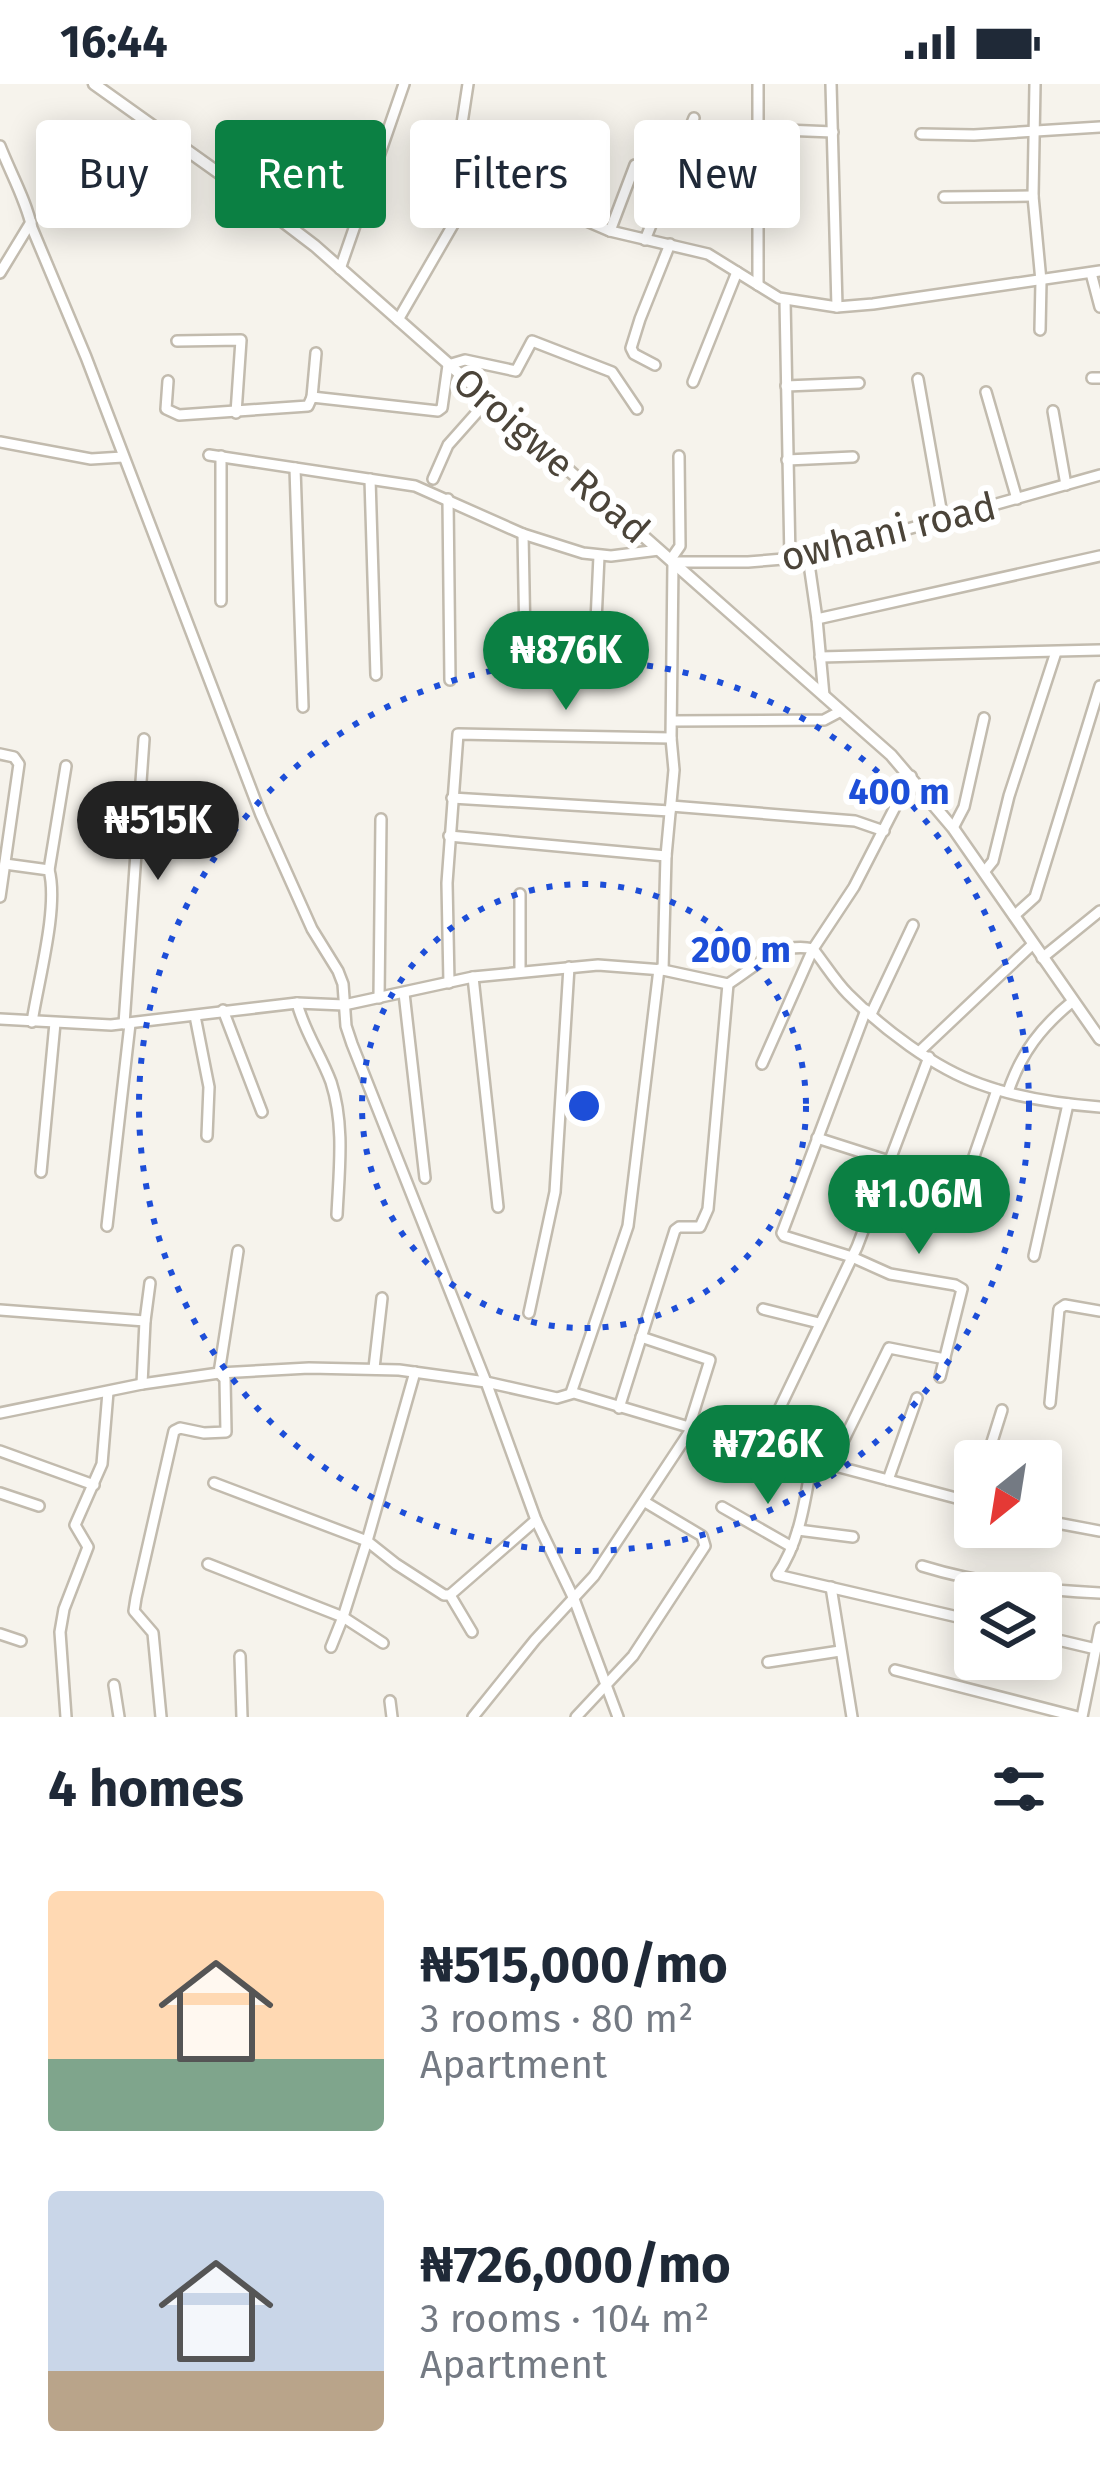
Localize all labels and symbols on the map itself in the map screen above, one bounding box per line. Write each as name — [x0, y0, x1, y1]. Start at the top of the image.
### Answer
street label: Oroigwe Road — [444, 358, 659, 553]
street label: owhani road — [776, 483, 1000, 581]
pin: ₦876K — [482, 611, 650, 713]
text: 400 m — [848, 770, 950, 814]
pin: ₦515K — [74, 781, 242, 883]
text: 200 m — [691, 928, 791, 972]
centre of rings — [563, 1085, 605, 1127]
pin: ₦1.06M — [821, 1155, 1017, 1257]
pin: ₦726K — [684, 1405, 852, 1507]
north arrow — [954, 1440, 1062, 1548]

